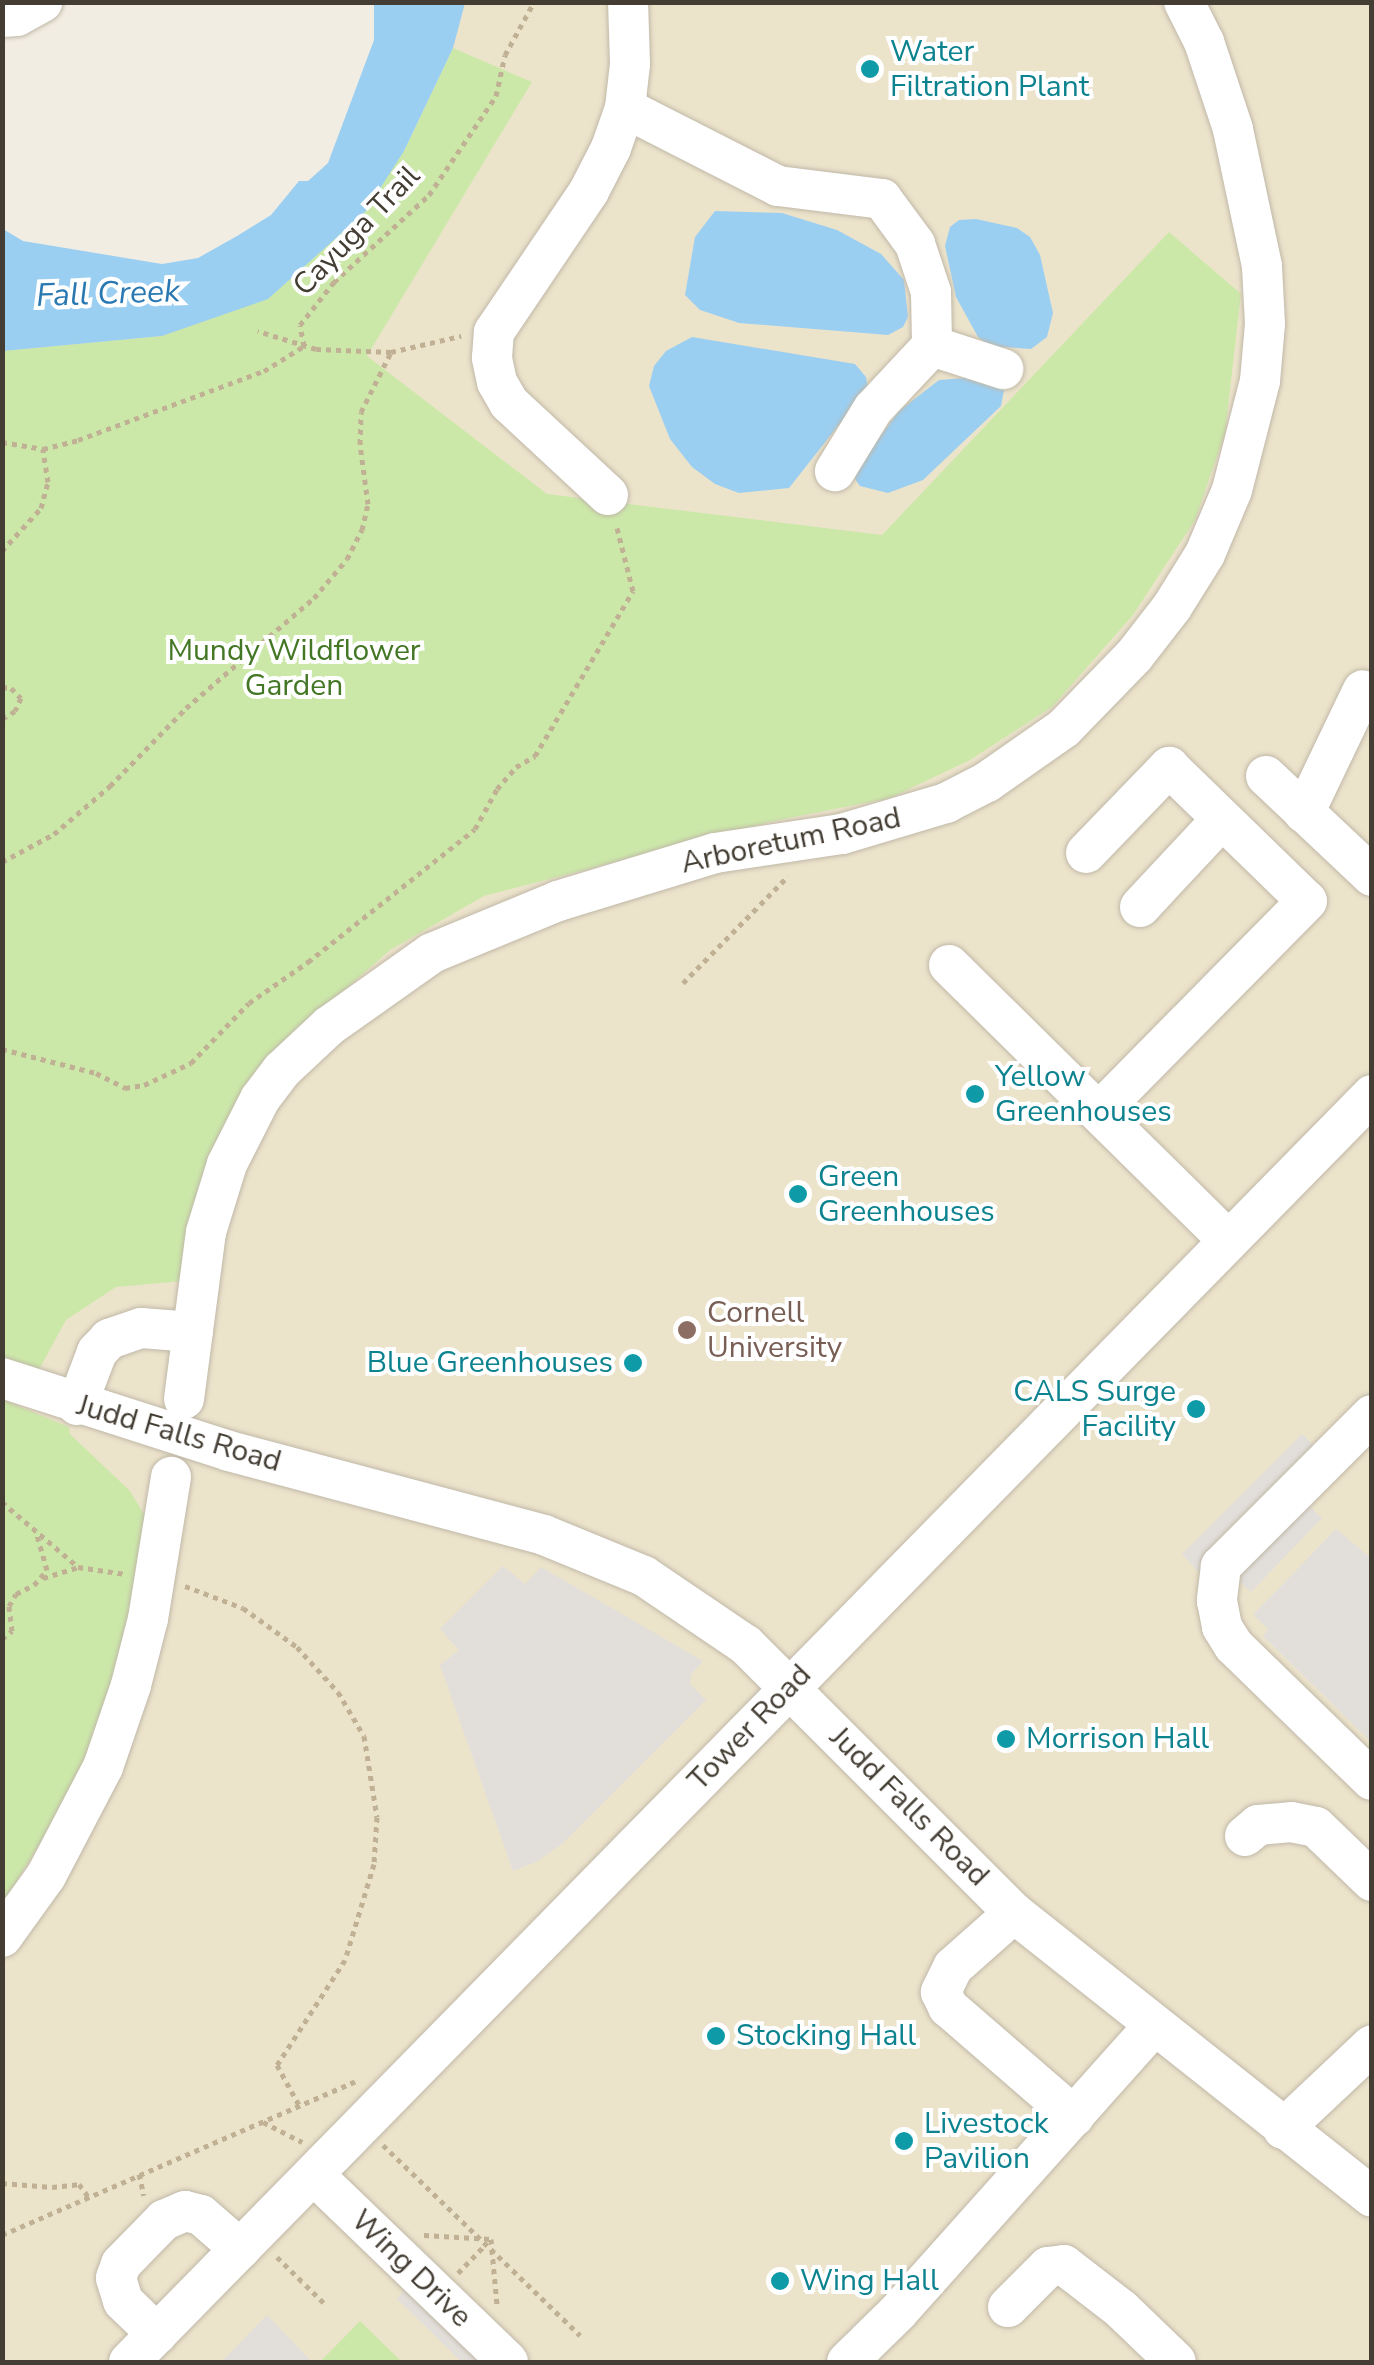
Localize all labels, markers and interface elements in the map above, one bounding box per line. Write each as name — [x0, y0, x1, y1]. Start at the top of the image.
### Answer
place label: Water Filtration Plant — [890, 34, 1089, 104]
marker: Water Filtration Plant — [859, 58, 881, 80]
street label: Cayuga Trail — [286, 158, 428, 304]
water label: Fall Creek — [35, 272, 181, 316]
park label: Mundy Wildflower Garden — [167, 633, 421, 704]
street label: Arboretum Road — [678, 800, 904, 882]
place label: Yellow Greenhouses — [995, 1059, 1172, 1130]
marker: Yellow Greenhouses — [964, 1083, 986, 1105]
place label: Green Greenhouses — [818, 1159, 995, 1230]
marker: Green Greenhouses — [787, 1183, 809, 1205]
place label: Cornell University — [707, 1295, 842, 1366]
marker: Cornell University — [676, 1319, 698, 1341]
place label: Blue Greenhouses — [367, 1345, 613, 1381]
marker: Blue Greenhouses — [622, 1352, 644, 1374]
place label: CALS Surge Facility — [1013, 1374, 1176, 1444]
street label: Judd Falls Road — [73, 1388, 285, 1480]
marker: CALS Surge Facility — [1185, 1398, 1207, 1420]
street label: Tower Road — [681, 1657, 819, 1799]
street label: Judd Falls Road — [822, 1720, 996, 1894]
place label: Morrison Hall — [1026, 1721, 1209, 1757]
marker: Morrison Hall — [995, 1728, 1017, 1750]
place label: Stocking Hall — [736, 2018, 916, 2054]
marker: Stocking Hall — [705, 2025, 727, 2047]
place label: Livestock Pavilion — [924, 2106, 1049, 2176]
marker: Livestock Pavilion — [893, 2130, 915, 2152]
street label: Wing Drive — [343, 2203, 479, 2335]
place label: Wing Hall — [800, 2263, 939, 2299]
marker: Wing Hall — [769, 2270, 791, 2292]

